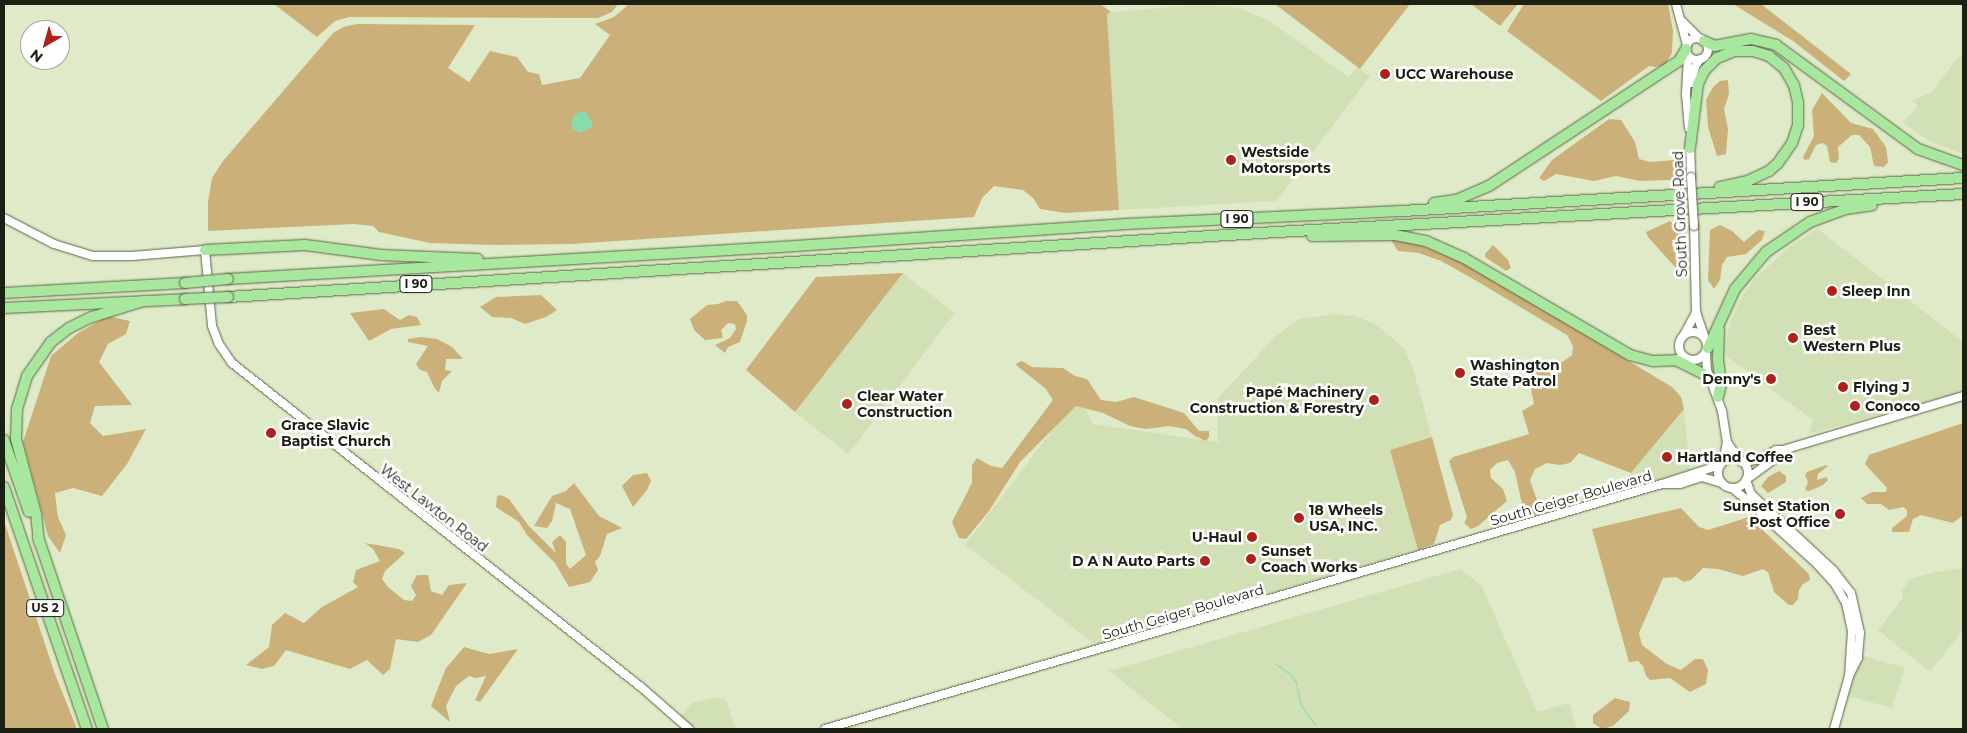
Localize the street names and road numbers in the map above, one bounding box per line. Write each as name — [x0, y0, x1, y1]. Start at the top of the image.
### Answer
street label: South Grove Road — [1669, 150, 1691, 278]
road number: I 90 — [1790, 192, 1824, 212]
road number: I 90 — [1220, 210, 1254, 228]
road number: I 90 — [398, 274, 434, 294]
street label: West Lawton Road — [377, 461, 491, 555]
street label: South Geiger Boulevard — [1488, 467, 1654, 529]
street label: South Geiger Boulevard — [1100, 581, 1266, 643]
road number: US 2 — [25, 598, 65, 618]

